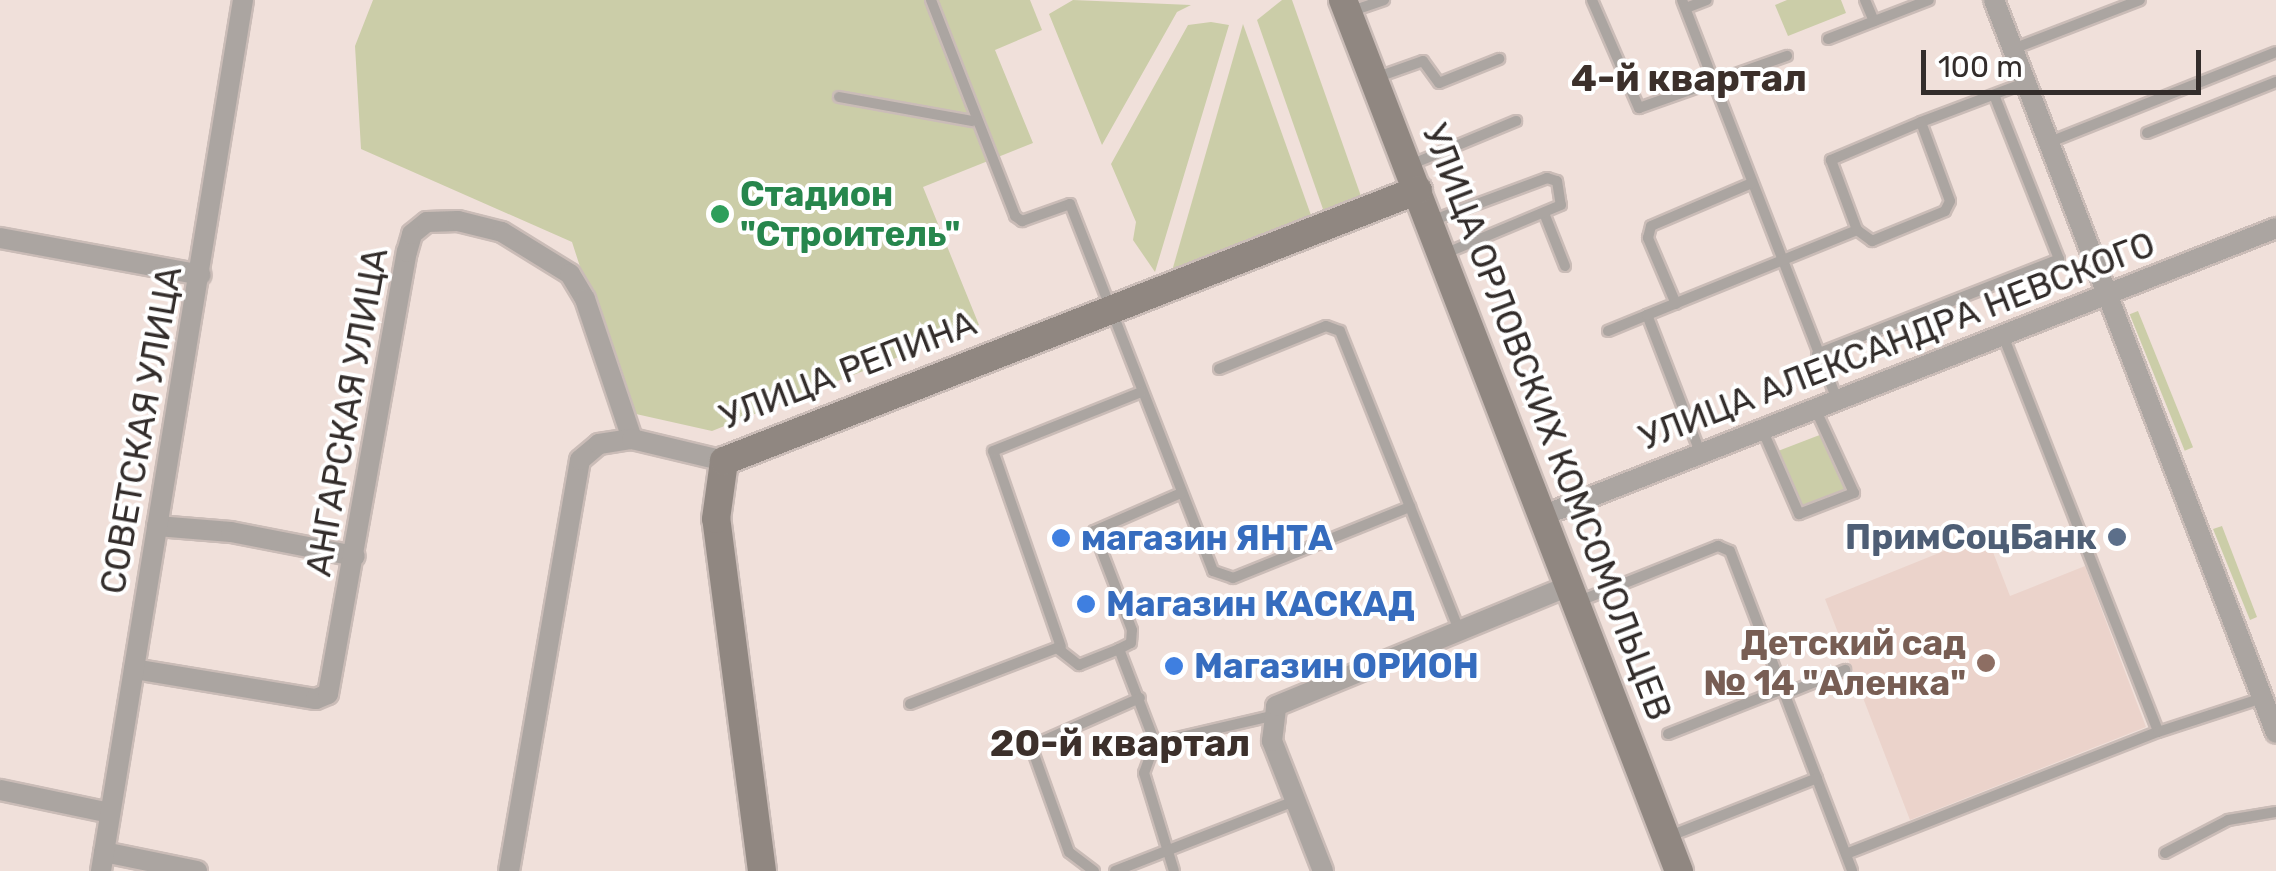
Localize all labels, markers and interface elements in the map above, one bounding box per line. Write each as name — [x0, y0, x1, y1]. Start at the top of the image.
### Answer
scale bar — [1926, 30, 2206, 92]
text: 100 m — [1938, 49, 2023, 85]
district label: 4-й квартал — [1571, 56, 1807, 102]
street label: УЛИЦА ОРЛОВСКИХ КОМСОМОЛЬЦЕВ — [1414, 118, 1680, 726]
place label: Стадион "Строитель" — [740, 173, 960, 255]
marker: Стадион "Строитель" — [709, 203, 731, 225]
street label: УЛИЦА АЛЕКСАНДРА НЕВСКОГО — [1633, 223, 2161, 459]
street label: АНГАРСКАЯ УЛИЦА — [297, 244, 397, 580]
street label: СОВЕТСКАЯ УЛИЦА — [91, 263, 191, 597]
street label: УЛИЦА РЕПИНА — [714, 302, 982, 438]
place label: ПримСоцБанк — [1845, 516, 2097, 558]
place label: магазин ЯНТА — [1081, 517, 1333, 559]
marker: ПримСоцБанк — [2106, 526, 2128, 548]
marker: магазин ЯНТА — [1050, 527, 1072, 549]
place label: Магазин КАСКАД — [1106, 583, 1415, 625]
marker: Магазин КАСКАД — [1075, 593, 1097, 615]
place label: Детский сад № 14 "Аленка" — [1703, 622, 1966, 704]
place label: Магазин ОРИОН — [1194, 645, 1479, 687]
marker: Детский сад № 14 "Аленка" — [1975, 652, 1997, 674]
marker: Магазин ОРИОН — [1163, 655, 1185, 677]
district label: 20-й квартал — [990, 721, 1250, 767]

